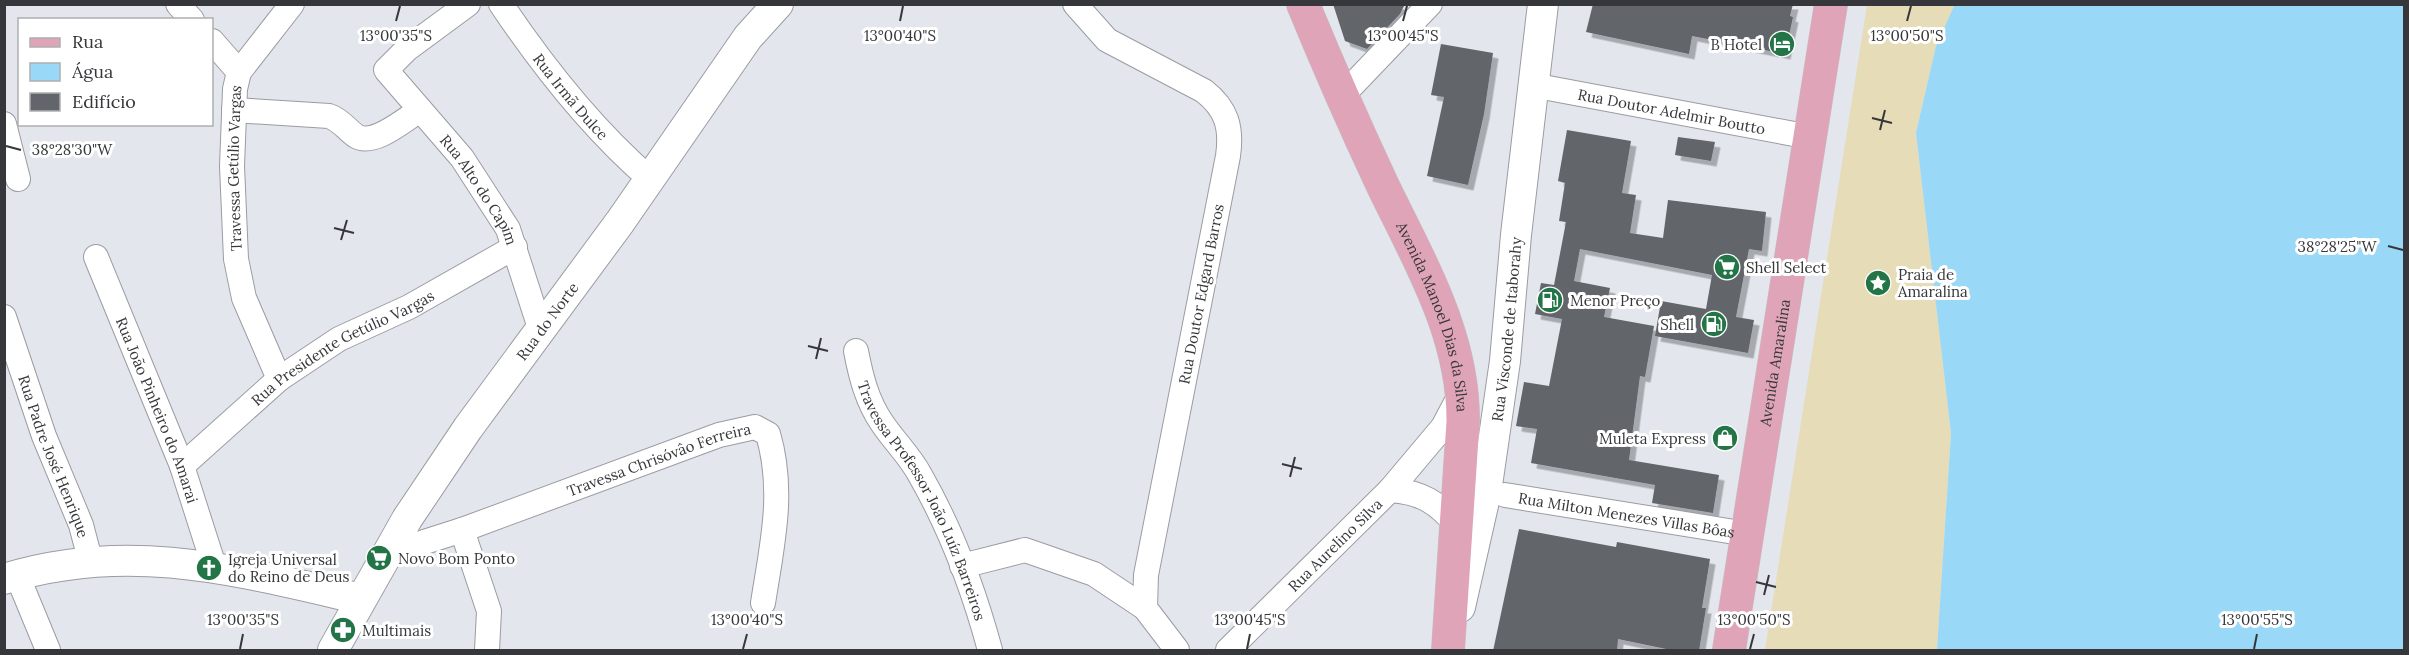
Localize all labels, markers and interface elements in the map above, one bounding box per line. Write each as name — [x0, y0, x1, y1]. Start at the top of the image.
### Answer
legend — [18, 18, 213, 126]
text: 13°00'35"S — [360, 26, 432, 45]
text: 13°00'40"S — [864, 26, 936, 45]
text: 13°00'45"S — [1368, 26, 1438, 45]
text: 13°00'50"S — [1871, 26, 1943, 45]
hotel icon: B Hotel — [1767, 29, 1797, 59]
text: Rua — [72, 30, 103, 53]
place label: B Hotel — [1711, 35, 1762, 54]
street label: Rua Irmã Dulce — [529, 49, 613, 143]
text: Água — [71, 60, 113, 83]
street label: Travessa Getúlio Vargas — [222, 83, 245, 252]
street label: Rua Doutor Adelmir Boutto — [1576, 84, 1767, 138]
text: Edifício — [72, 90, 136, 113]
street label: Rua Alto do Capim — [436, 131, 522, 247]
text: 38°28'30"W — [32, 140, 113, 159]
street label: Rua Doutor Edgard Barros — [1174, 202, 1228, 386]
street label: Avenida Manoel Dias da Silva — [1392, 217, 1472, 413]
street label: Rua Visconde de Itaborahy — [1487, 236, 1525, 423]
text: 38°28'25"W — [2298, 237, 2377, 256]
supermarket icon: Shell Select — [1712, 252, 1742, 282]
place label: Shell Select — [1746, 258, 1826, 277]
place label: Praia de Amaralina — [1897, 265, 1968, 301]
place icon: Praia de Amaralina — [1863, 268, 1893, 298]
street label: Rua do Norte — [512, 278, 582, 364]
street label: Rua Presidente Getúlio Vargas — [247, 285, 437, 409]
fuel station icon: Menor Preço — [1535, 285, 1565, 315]
place label: Menor Preço — [1570, 291, 1661, 310]
street label: Avenida Amaralina — [1755, 297, 1794, 429]
fuel station icon: Shell — [1699, 309, 1729, 339]
street label: Rua João Pinheiro do Amarai — [112, 314, 203, 505]
place label: Shell — [1660, 315, 1694, 334]
street label: Rua Padre José Henrique — [15, 372, 93, 539]
street label: Travessa Professor João Luíz Barreiros — [854, 378, 990, 623]
street label: Travessa Chrisóvâo Ferreira — [564, 419, 753, 500]
shop icon: Muleta Express — [1710, 423, 1740, 453]
place label: Muleta Express — [1599, 429, 1706, 448]
street label: Rua Milton Menezes Villas Bôas — [1517, 488, 1736, 541]
street label: Rua Aurelino Silva — [1284, 494, 1386, 595]
supermarket icon: Novo Bom Ponto — [364, 543, 394, 573]
place label: Novo Bom Ponto — [398, 549, 515, 568]
place label: Igreja Universal do Reino de Deus — [228, 550, 349, 586]
church icon: Igreja Universal do Reino de Deus — [194, 553, 224, 583]
text: 13°00'35"S — [207, 610, 279, 629]
text: 13°00'40"S — [711, 610, 783, 629]
text: 13°00'45"S — [1215, 610, 1285, 629]
text: 13°00'50"S — [1718, 610, 1790, 629]
text: 13°00'55"S — [2221, 610, 2293, 629]
pharmacy icon: Multimais — [328, 615, 358, 645]
place label: Multimais — [362, 621, 431, 640]

